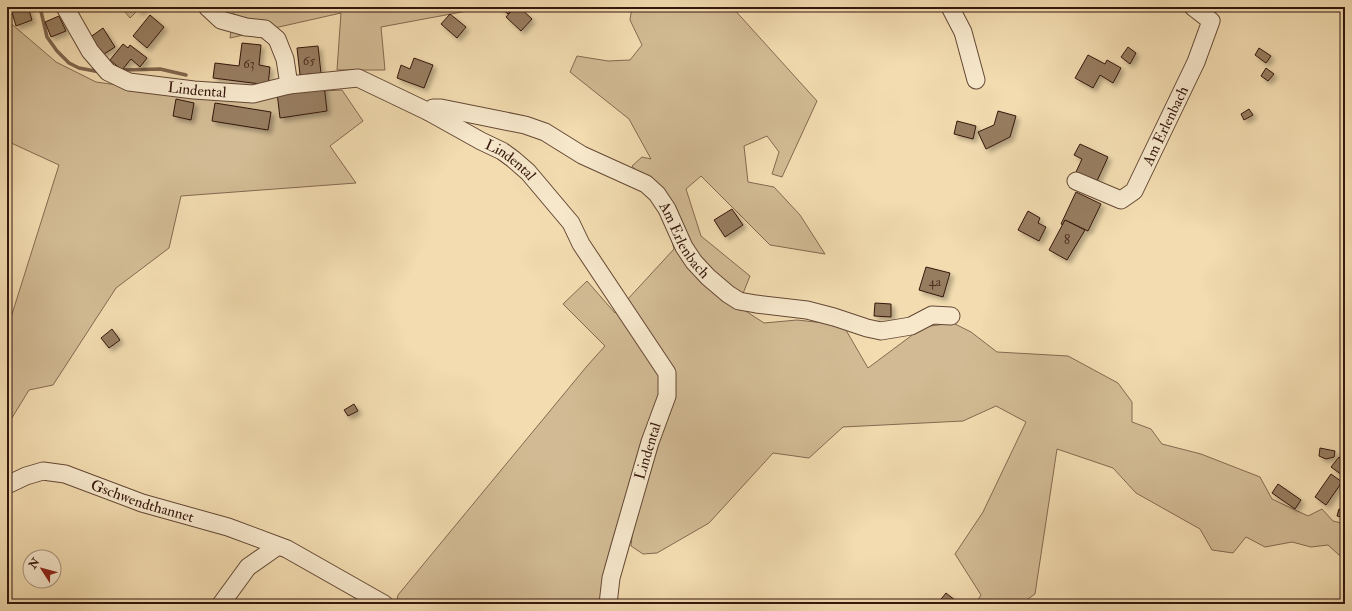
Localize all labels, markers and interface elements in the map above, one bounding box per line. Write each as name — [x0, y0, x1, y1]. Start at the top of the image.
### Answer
house number: 65 — [303, 53, 315, 69]
house number: 63 — [243, 56, 255, 72]
street label: Lindental — [167, 77, 227, 102]
street label: Am Erlenbach — [1138, 83, 1193, 170]
street label: Lindental — [482, 135, 540, 184]
street label: Am Erlenbach — [655, 197, 714, 282]
house number: 8 — [1064, 232, 1070, 248]
house number: 4a — [929, 274, 942, 290]
street label: Lindental — [630, 420, 666, 482]
street label: Gschwendthannet — [88, 475, 196, 527]
north arrow — [22, 549, 62, 589]
text: N — [26, 555, 43, 572]

